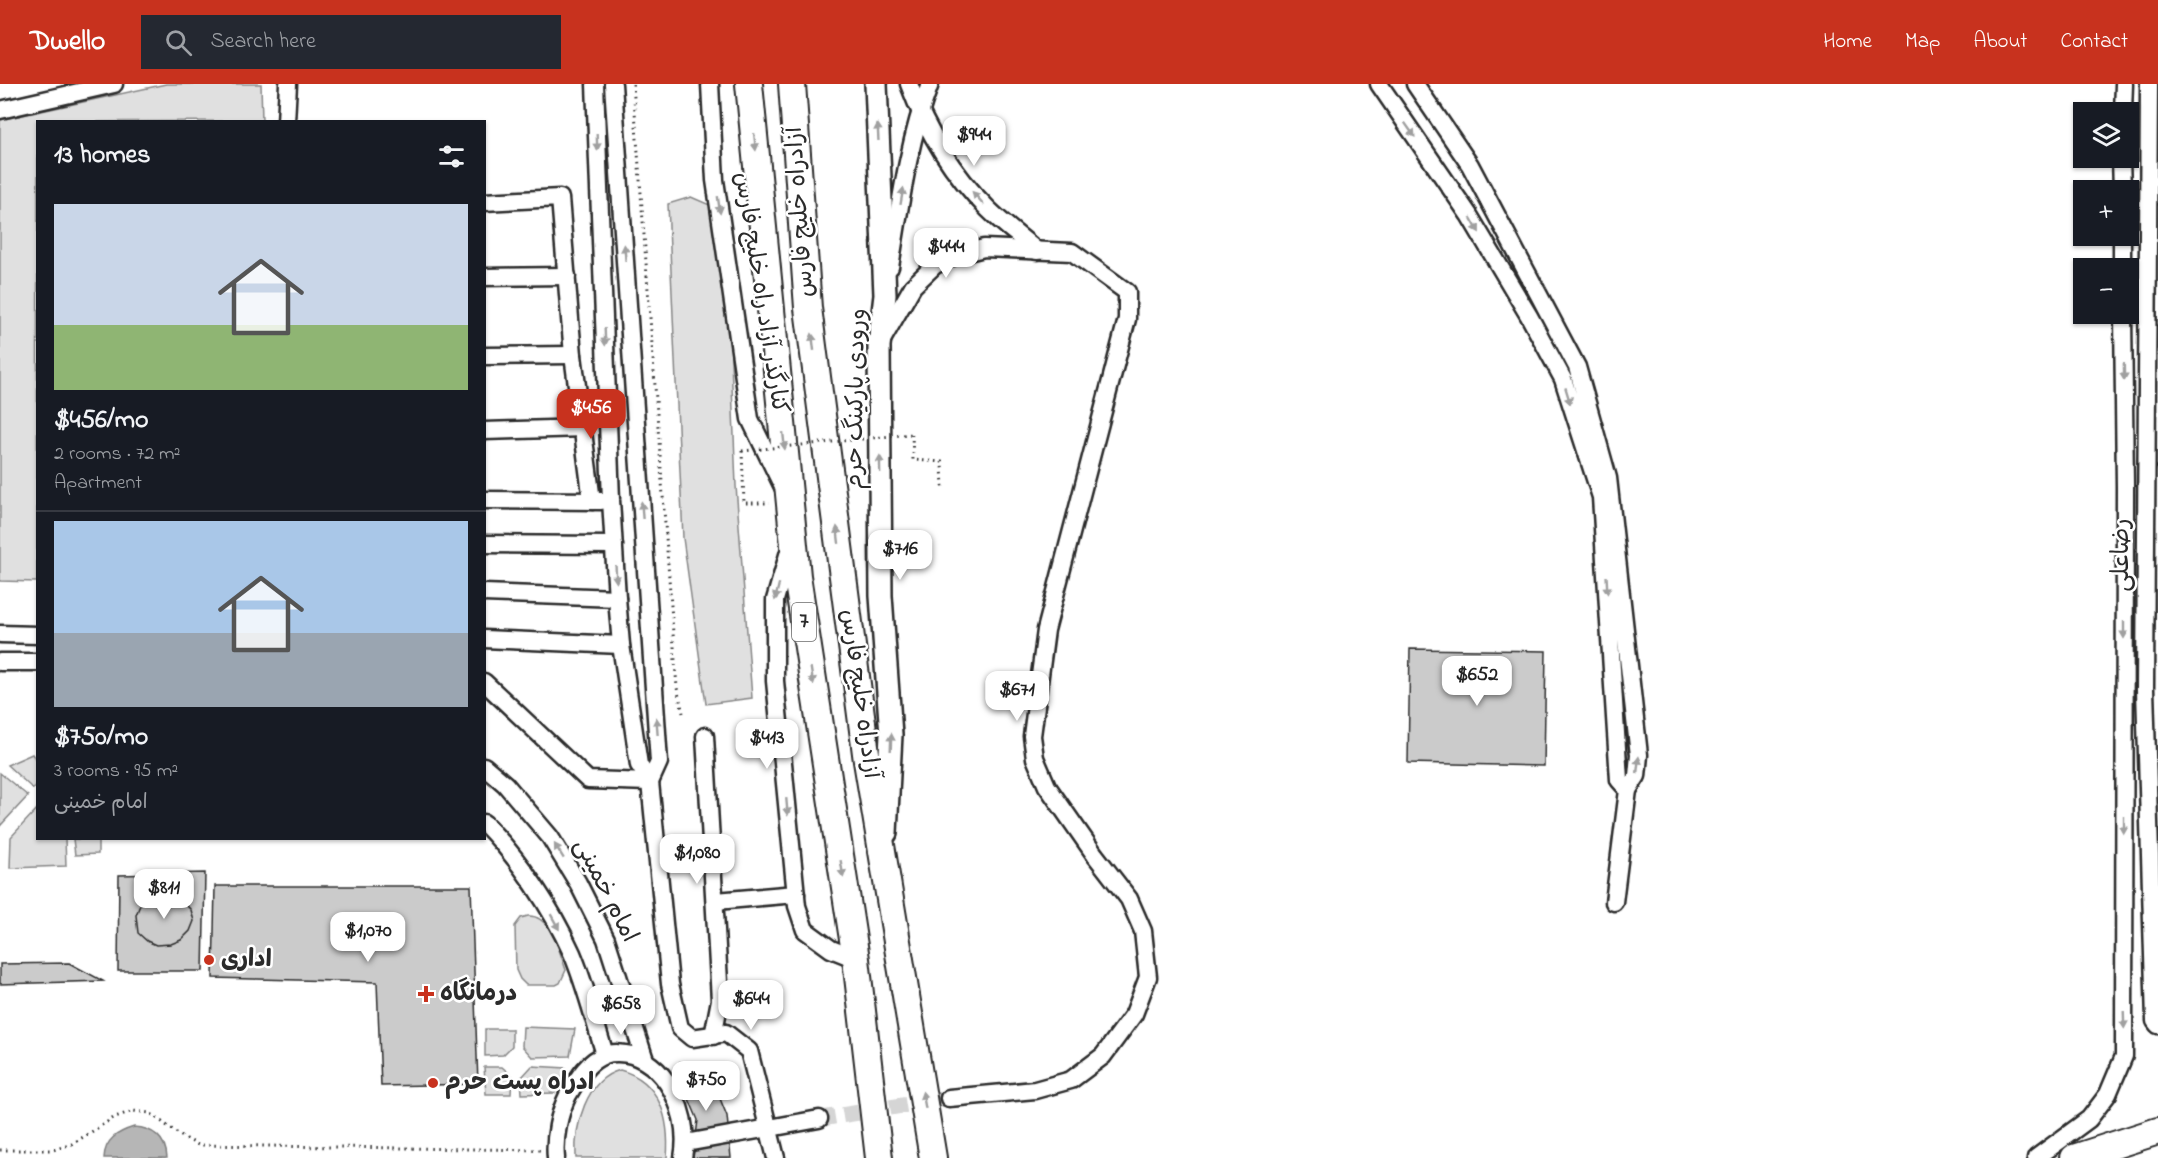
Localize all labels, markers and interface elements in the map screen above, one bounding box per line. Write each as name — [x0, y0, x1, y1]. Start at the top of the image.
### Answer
search box — [141, 15, 561, 69]
text: Dwello — [30, 22, 105, 63]
icon: search — [162, 26, 195, 59]
text: Search here — [210, 26, 316, 58]
text: Home — [1823, 27, 1872, 57]
text: Map — [1905, 27, 1940, 57]
text: About — [1973, 27, 2027, 57]
text: Contact — [2060, 27, 2128, 57]
map controls — [2073, 102, 2139, 324]
button: layers — [2073, 102, 2139, 168]
pin: $944 — [938, 116, 1010, 167]
text: $944 — [957, 121, 991, 150]
one-way arrow — [873, 122, 882, 141]
one-way arrow — [1404, 122, 1415, 138]
street label: آزادراه خلیج فارس — [778, 124, 824, 298]
one-way arrow — [592, 133, 602, 152]
one-way arrow — [750, 133, 760, 152]
text: 13 homes — [54, 137, 150, 175]
icon: filters — [435, 140, 468, 173]
street label: کنارگذر آزاد راه خلیج فارس — [724, 170, 796, 416]
button: + — [2073, 180, 2139, 246]
one-way arrow — [898, 186, 907, 205]
one-way arrow — [972, 191, 985, 206]
one-way arrow — [714, 196, 723, 215]
one-way arrow — [1469, 217, 1480, 233]
pin: $444 — [910, 228, 982, 279]
text: $444 — [928, 233, 964, 262]
icon: home — [207, 243, 315, 351]
one-way arrow — [620, 243, 630, 262]
button: − — [2073, 258, 2139, 324]
street label: ورودی پارکینگ حرم — [838, 308, 876, 490]
one-way arrow — [600, 328, 609, 347]
one-way arrow — [808, 333, 817, 352]
one-way arrow — [2119, 362, 2128, 381]
one-way arrow — [1564, 387, 1573, 405]
pin: $456 — [555, 389, 627, 440]
text: $456 — [571, 394, 611, 423]
text: $456/mo — [54, 402, 149, 440]
one-way arrow — [779, 431, 789, 450]
text: 2 rooms · 72 m² — [54, 440, 181, 469]
one-way arrow — [875, 454, 885, 473]
text: Apartment — [54, 469, 142, 498]
one-way arrow — [637, 501, 647, 520]
street label: رضاعلی — [2105, 518, 2140, 592]
one-way arrow — [833, 526, 843, 545]
pin: $716 — [864, 530, 936, 581]
text: $716 — [882, 535, 918, 564]
icon: home — [207, 560, 315, 668]
one-way arrow — [611, 565, 621, 584]
one-way arrow — [1602, 576, 1611, 595]
one-way arrow — [772, 583, 782, 601]
road number: 7 — [792, 603, 816, 641]
street label: آزادراه خلیج فارس — [830, 607, 888, 782]
one-way arrow — [2119, 620, 2129, 639]
pin: $652 — [1441, 656, 1513, 707]
text: $652 — [1456, 661, 1498, 690]
one-way arrow — [808, 667, 817, 686]
pin: $671 — [981, 671, 1053, 722]
text: $671 — [999, 676, 1035, 705]
one-way arrow — [652, 716, 661, 735]
text: $750/mo — [54, 719, 148, 757]
pin: $413 — [731, 719, 803, 770]
text: $413 — [750, 724, 784, 753]
one-way arrow — [886, 733, 895, 752]
one-way arrow — [1633, 755, 1643, 774]
text: 3 rooms · 95 m² — [54, 757, 178, 786]
text: امام خمینی — [54, 789, 148, 818]
one-way arrow — [782, 797, 792, 816]
one-way arrow — [2119, 815, 2129, 834]
street label: امام خمینی — [564, 833, 646, 949]
pin: $1,080 — [648, 834, 746, 885]
text: $1,080 — [674, 839, 720, 868]
one-way arrow — [553, 843, 564, 859]
one-way arrow — [838, 859, 847, 878]
pin: $811 — [128, 869, 200, 920]
text: $811 — [148, 874, 180, 903]
pin: $1,070 — [319, 912, 417, 963]
one-way arrow — [550, 913, 560, 930]
text: $1,070 — [344, 917, 392, 946]
place label: اداری — [221, 943, 272, 978]
marker: اداری — [202, 953, 216, 967]
place label: درمانگاه — [440, 977, 517, 1012]
pin: $644 — [715, 980, 787, 1031]
marker: درمانگاه — [417, 985, 435, 1003]
pin: $658 — [585, 985, 657, 1036]
text: $644 — [732, 985, 770, 1014]
text: $658 — [601, 990, 641, 1019]
one-way arrow — [2120, 1010, 2129, 1029]
pin: $750 — [670, 1061, 742, 1112]
place label: ادراه پست حرم — [445, 1066, 594, 1101]
text: $750 — [686, 1066, 726, 1095]
marker: ادراه پست حرم — [426, 1076, 440, 1090]
one-way arrow — [919, 1091, 928, 1110]

